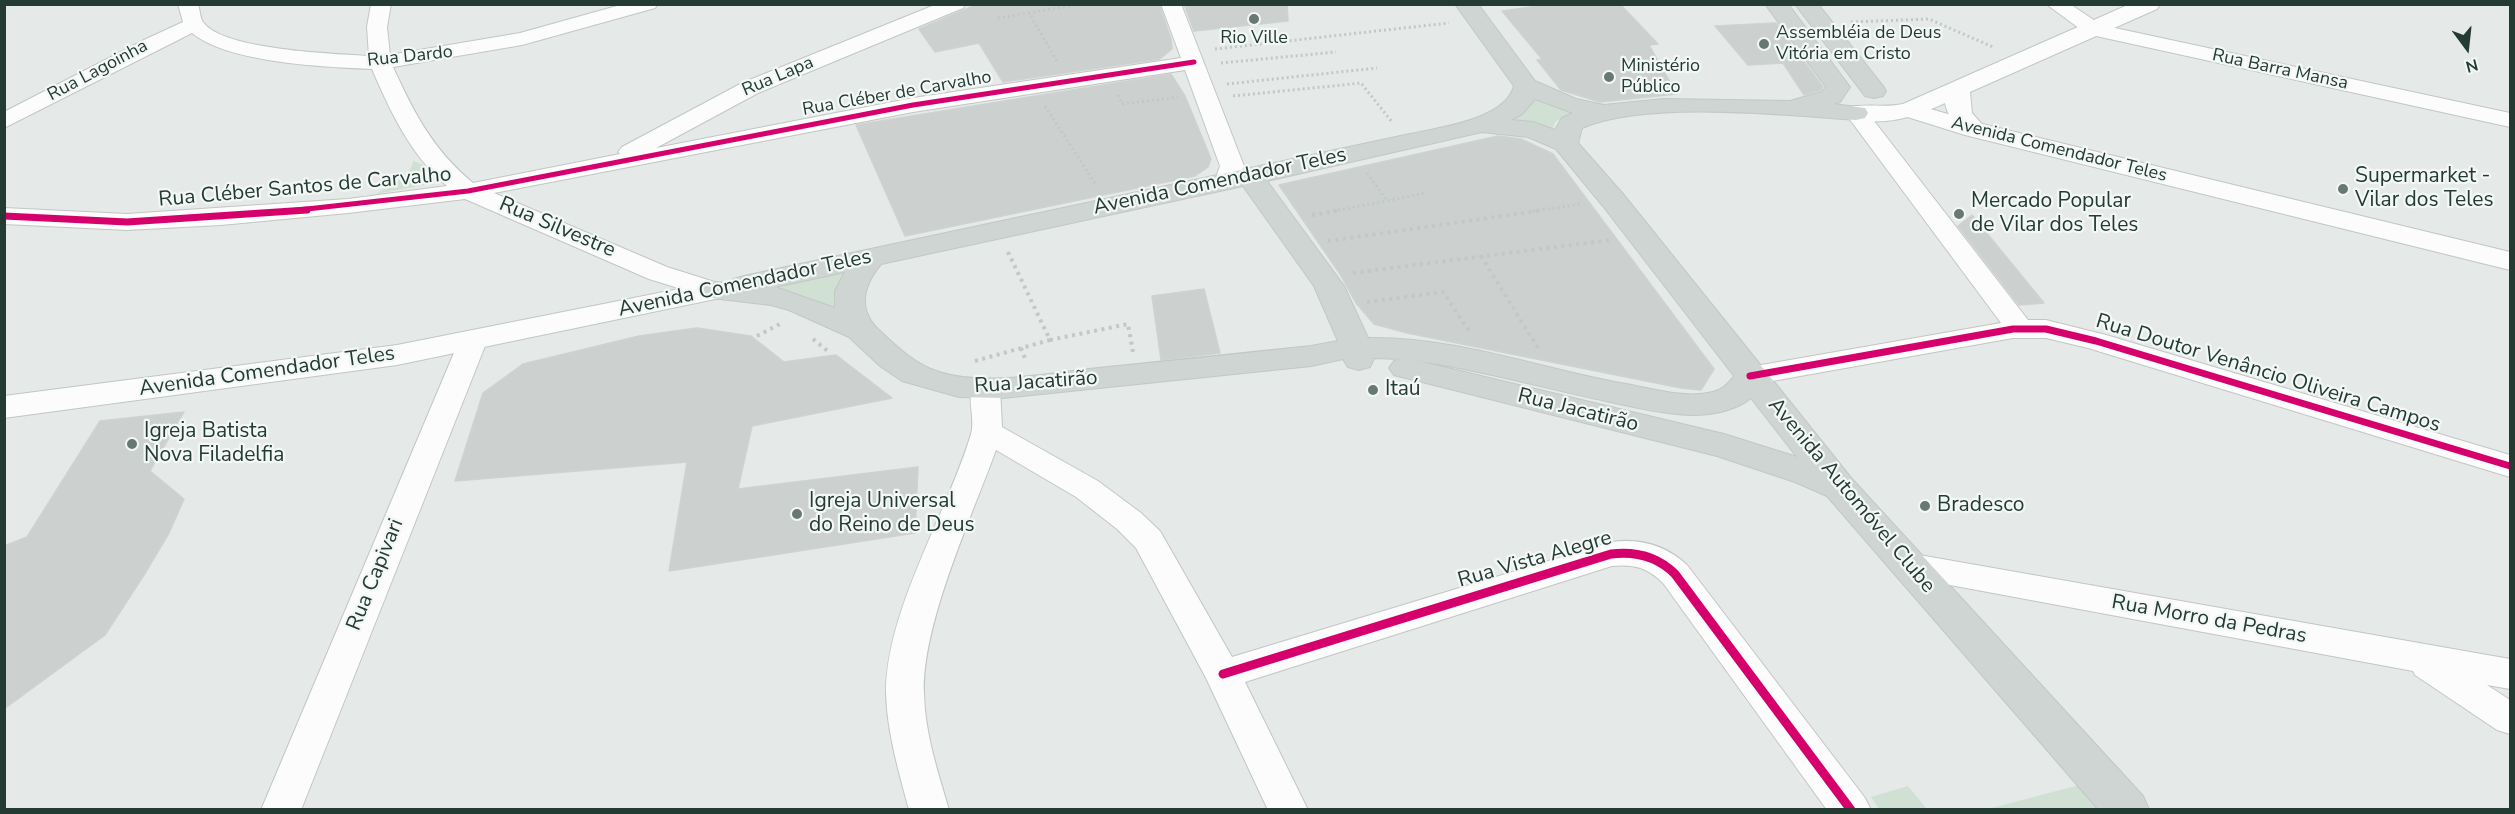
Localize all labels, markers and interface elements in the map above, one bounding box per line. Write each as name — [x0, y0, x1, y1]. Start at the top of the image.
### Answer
marker: Rio Ville — [1247, 12, 1261, 26]
north arrow — [2437, 18, 2497, 78]
place label: Assembléia de Deus Vitória em Cristo — [1776, 23, 1941, 66]
place label: Rio Ville — [1220, 28, 1288, 50]
street label: Rua Lagoinha — [44, 36, 152, 106]
marker: Assembléia de Deus Vitória em Cristo — [1757, 37, 1771, 51]
street label: Rua Dardo — [366, 42, 454, 72]
street label: Rua Barra Mansa — [2210, 45, 2350, 95]
street label: Rua Lapa — [739, 52, 817, 102]
text: N — [2463, 53, 2480, 78]
place label: Ministério Público — [1621, 56, 1700, 98]
street label: Rua Cléber de Carvalho — [801, 67, 993, 121]
marker: Ministério Público — [1602, 70, 1616, 84]
street label: Avenida Comendador Teles — [1949, 113, 2169, 187]
street label: Avenida Comendador Teles — [1091, 143, 1349, 221]
street label: Rua Cléber Santos de Carvalho — [157, 163, 453, 213]
place label: Supermarket - Vilar dos Teles — [2355, 164, 2494, 214]
marker: Supermarket - Vilar dos Teles — [2336, 182, 2350, 196]
place label: Mercado Popular de Vilar dos Teles — [1971, 189, 2138, 239]
street label: Rua Silvestre — [495, 192, 619, 264]
marker: Mercado Popular de Vilar dos Teles — [1952, 207, 1966, 221]
street label: Avenida Comendador Teles — [616, 245, 874, 323]
street label: Rua Doutor Venâncio Oliveira Campos — [2093, 309, 2443, 439]
street label: Avenida Comendador Teles — [137, 342, 397, 402]
street label: Rua Jacatirão — [974, 366, 1098, 400]
place label: Itaú — [1385, 377, 1421, 403]
marker: Itaú — [1366, 383, 1380, 397]
street label: Rua Jacatirão — [1515, 384, 1641, 438]
street label: Avenida Automóvel Clube — [1762, 393, 1940, 599]
place label: Igreja Batista Nova Filadelfia — [144, 419, 284, 469]
marker: Igreja Batista Nova Filadelfia — [125, 437, 139, 451]
place label: Igreja Universal do Reino de Deus — [809, 489, 975, 539]
place label: Bradesco — [1937, 493, 2024, 519]
marker: Bradesco — [1918, 499, 1932, 513]
marker: Igreja Universal do Reino de Deus — [790, 507, 804, 521]
street label: Rua Capivari — [342, 515, 410, 635]
street label: Rua Vista Alegre — [1455, 526, 1615, 594]
street label: Rua Morro da Pedras — [2110, 590, 2308, 650]

